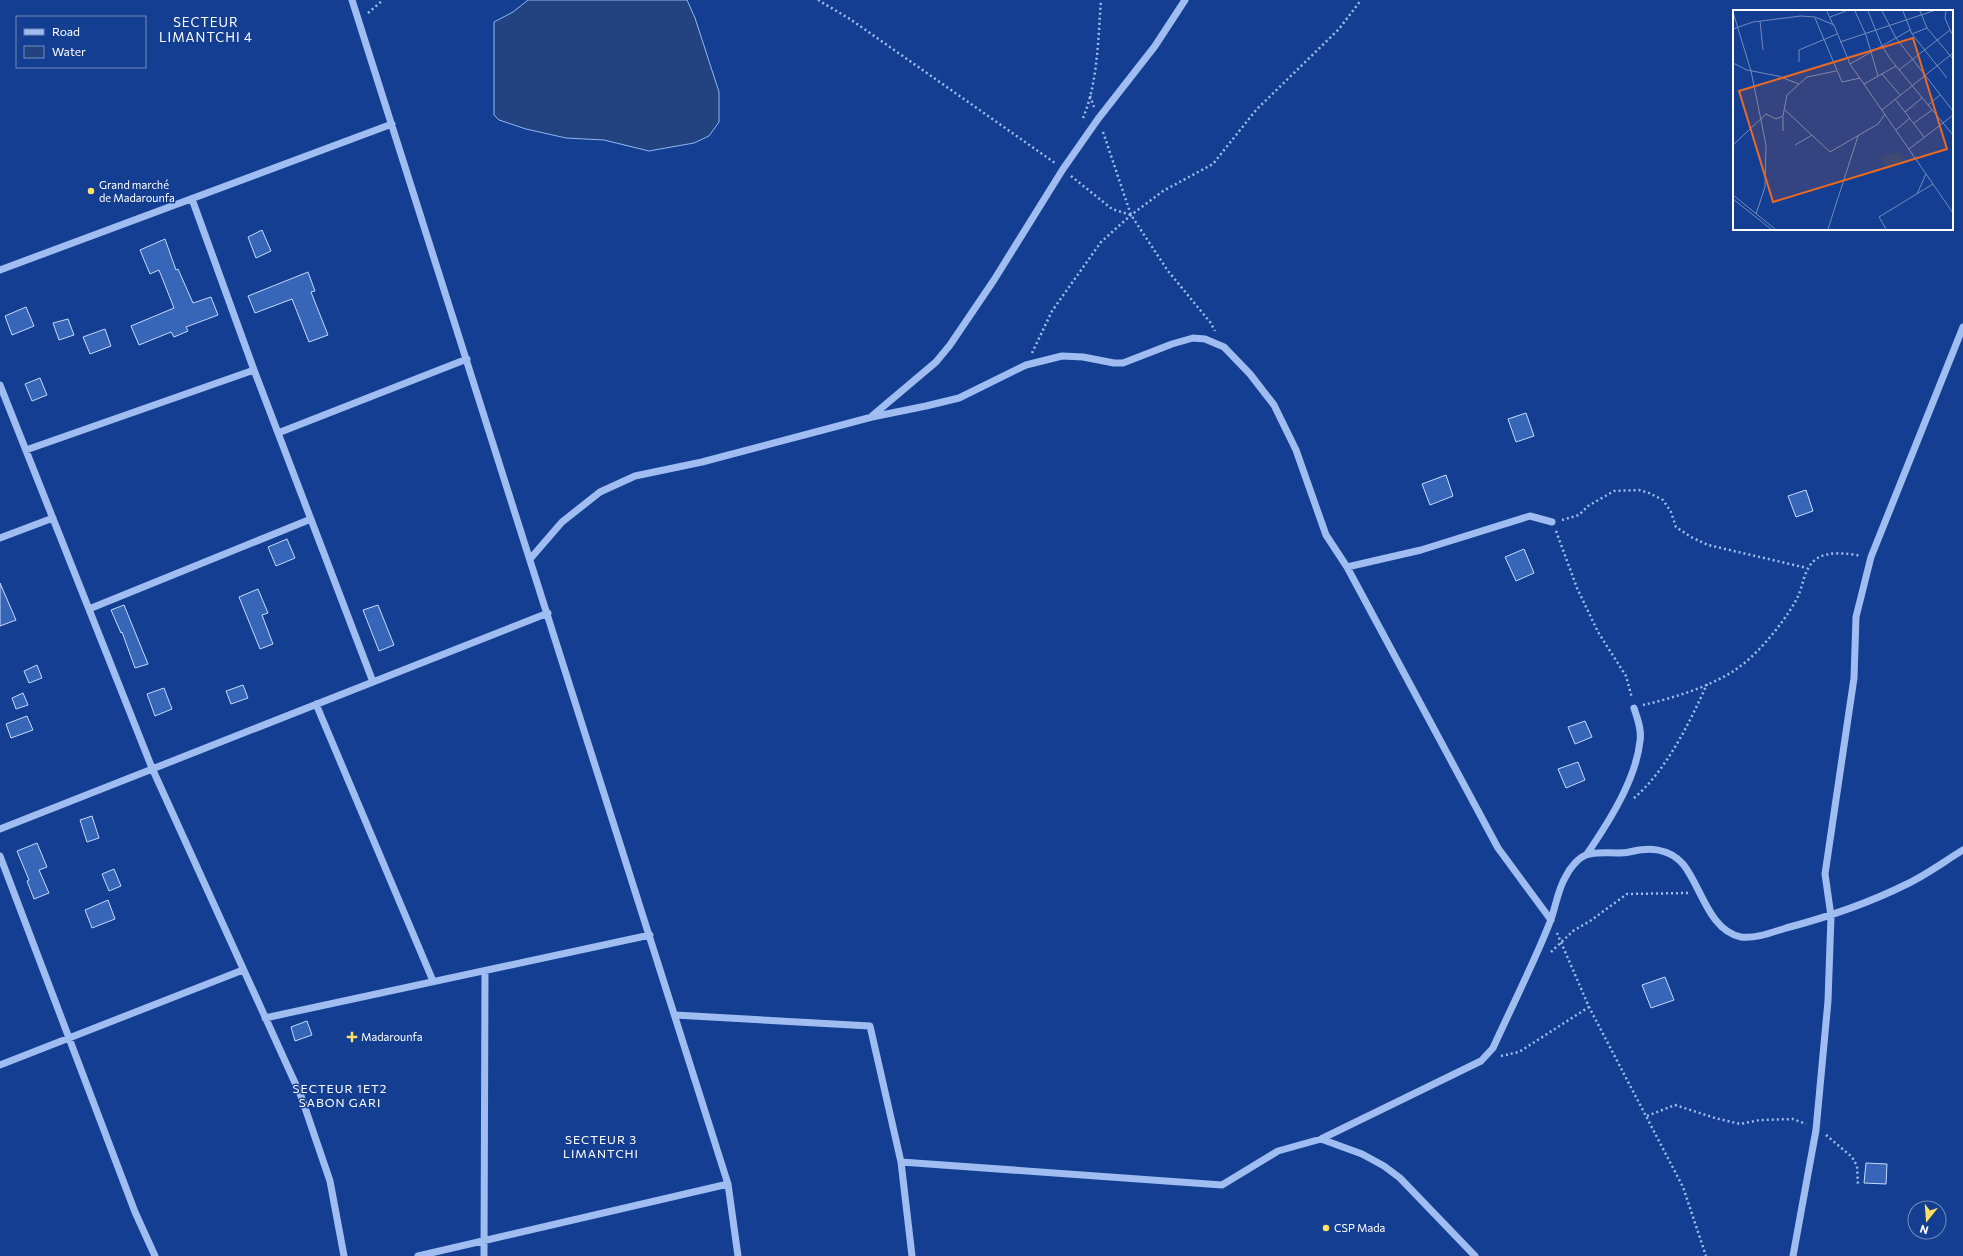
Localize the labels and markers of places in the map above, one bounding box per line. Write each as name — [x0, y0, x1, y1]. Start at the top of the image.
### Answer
place label: Grand marché de Madarounfa — [99, 178, 175, 204]
marker: Grand marché de Madarounfa — [86, 186, 96, 196]
place label: Madarounfa — [361, 1030, 423, 1043]
marker: Madarounfa — [346, 1031, 358, 1043]
place label: CSP Mada — [1334, 1221, 1385, 1234]
marker: CSP Mada — [1321, 1223, 1331, 1233]

